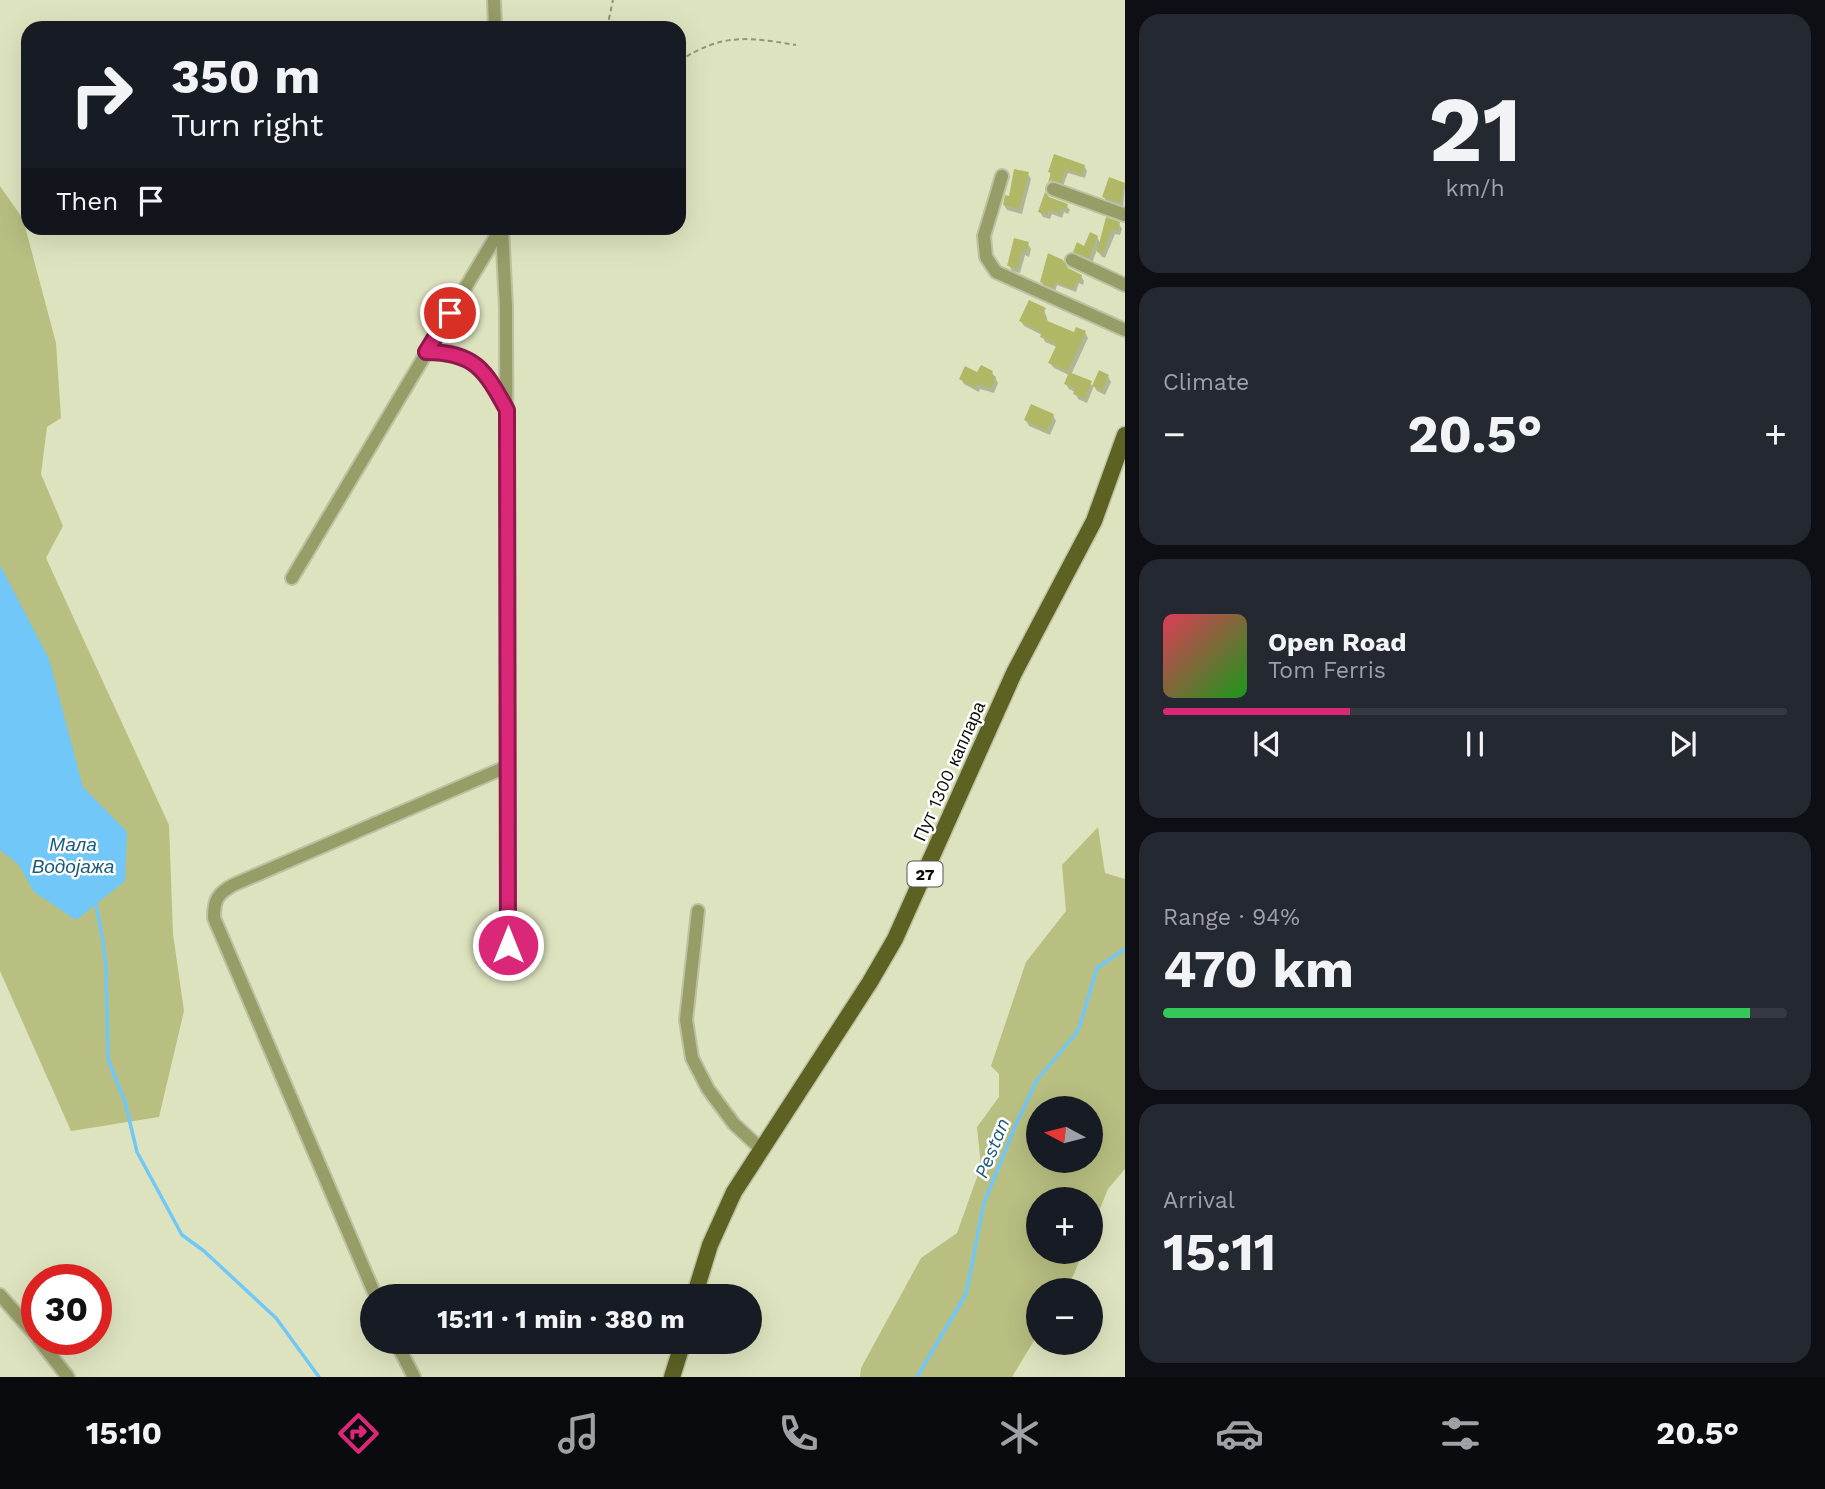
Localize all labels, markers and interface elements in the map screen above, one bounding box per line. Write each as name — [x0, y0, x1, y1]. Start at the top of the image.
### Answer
text: 350 m — [171, 47, 320, 105]
icon: right — [56, 49, 147, 140]
text: 21 — [1428, 76, 1522, 183]
text: Turn right — [171, 106, 323, 144]
text: km/h — [1445, 175, 1505, 202]
icon: arrive — [132, 182, 170, 220]
text: Then — [56, 186, 118, 216]
pin — [420, 283, 480, 343]
icon: arrive — [431, 294, 469, 332]
text: Climate — [1163, 369, 1249, 396]
text: 20.5° — [1407, 404, 1543, 465]
text: − — [1163, 412, 1186, 456]
text: + — [1764, 412, 1787, 456]
text: Open Road — [1268, 627, 1406, 657]
text: Tom Ferris — [1268, 657, 1386, 684]
street label: Пут 1300 каплара — [909, 697, 990, 844]
icon: previous — [1248, 725, 1286, 763]
icon: pause — [1456, 725, 1494, 763]
icon: next — [1664, 725, 1702, 763]
water label: Мала Водојажа — [32, 833, 114, 878]
road number: 27 — [908, 862, 942, 887]
text: Range · 94% — [1163, 904, 1300, 931]
position arrow — [471, 908, 545, 982]
text: 470 km — [1163, 939, 1354, 1000]
north arrow — [1026, 1096, 1102, 1172]
map controls — [1026, 1096, 1103, 1355]
water label: Pestan — [970, 1115, 1014, 1181]
button: + — [1026, 1187, 1103, 1264]
text: Arrival — [1163, 1187, 1235, 1214]
text: 15:11 — [1163, 1222, 1276, 1283]
speed limit sign: 30 — [21, 1264, 112, 1355]
button: − — [1026, 1278, 1103, 1355]
text: 15:11 · 1 min · 380 m — [437, 1304, 685, 1334]
icon: directions — [334, 1409, 383, 1458]
icon: music — [554, 1409, 603, 1458]
icon: phone — [774, 1409, 823, 1458]
icon: climate — [995, 1409, 1044, 1458]
icon: car — [1215, 1409, 1264, 1458]
icon: filters — [1436, 1409, 1485, 1458]
text: 15:10 — [86, 1414, 162, 1452]
text: 20.5° — [1656, 1414, 1739, 1452]

